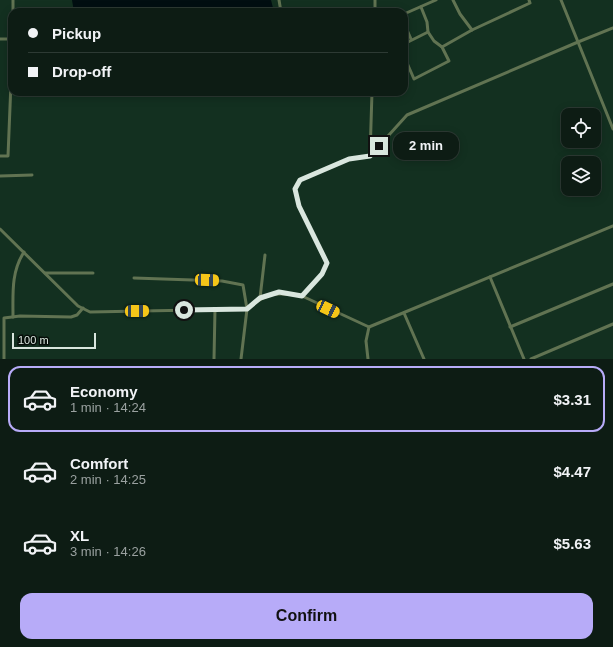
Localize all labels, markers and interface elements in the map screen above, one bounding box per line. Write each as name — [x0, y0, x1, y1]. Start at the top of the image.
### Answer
text: Pickup — [52, 25, 101, 42]
text: Drop-off — [52, 63, 111, 80]
map controls — [561, 108, 601, 196]
button: locate — [561, 108, 601, 148]
callout: 2 min — [393, 132, 459, 160]
route end — [370, 137, 388, 155]
text: 2 min — [409, 138, 443, 153]
button: layers — [561, 156, 601, 196]
car — [195, 274, 219, 286]
car — [315, 298, 341, 320]
route start — [175, 301, 193, 319]
car — [125, 305, 149, 317]
scale bar — [12, 331, 96, 350]
text: 100 m — [18, 334, 49, 346]
icon: car — [22, 381, 58, 417]
text: Economy — [70, 383, 138, 400]
text: $3.31 — [553, 391, 591, 408]
text: 1 min · 14:24 — [70, 400, 146, 415]
icon: car — [22, 453, 58, 489]
text: Comfort — [70, 455, 128, 472]
text: $4.47 — [553, 463, 591, 480]
text: 2 min · 14:25 — [70, 472, 146, 487]
icon: car — [22, 525, 58, 561]
text: XL — [70, 527, 89, 544]
text: $5.63 — [553, 535, 591, 552]
text: 3 min · 14:26 — [70, 544, 146, 559]
button: Confirm — [20, 593, 593, 639]

